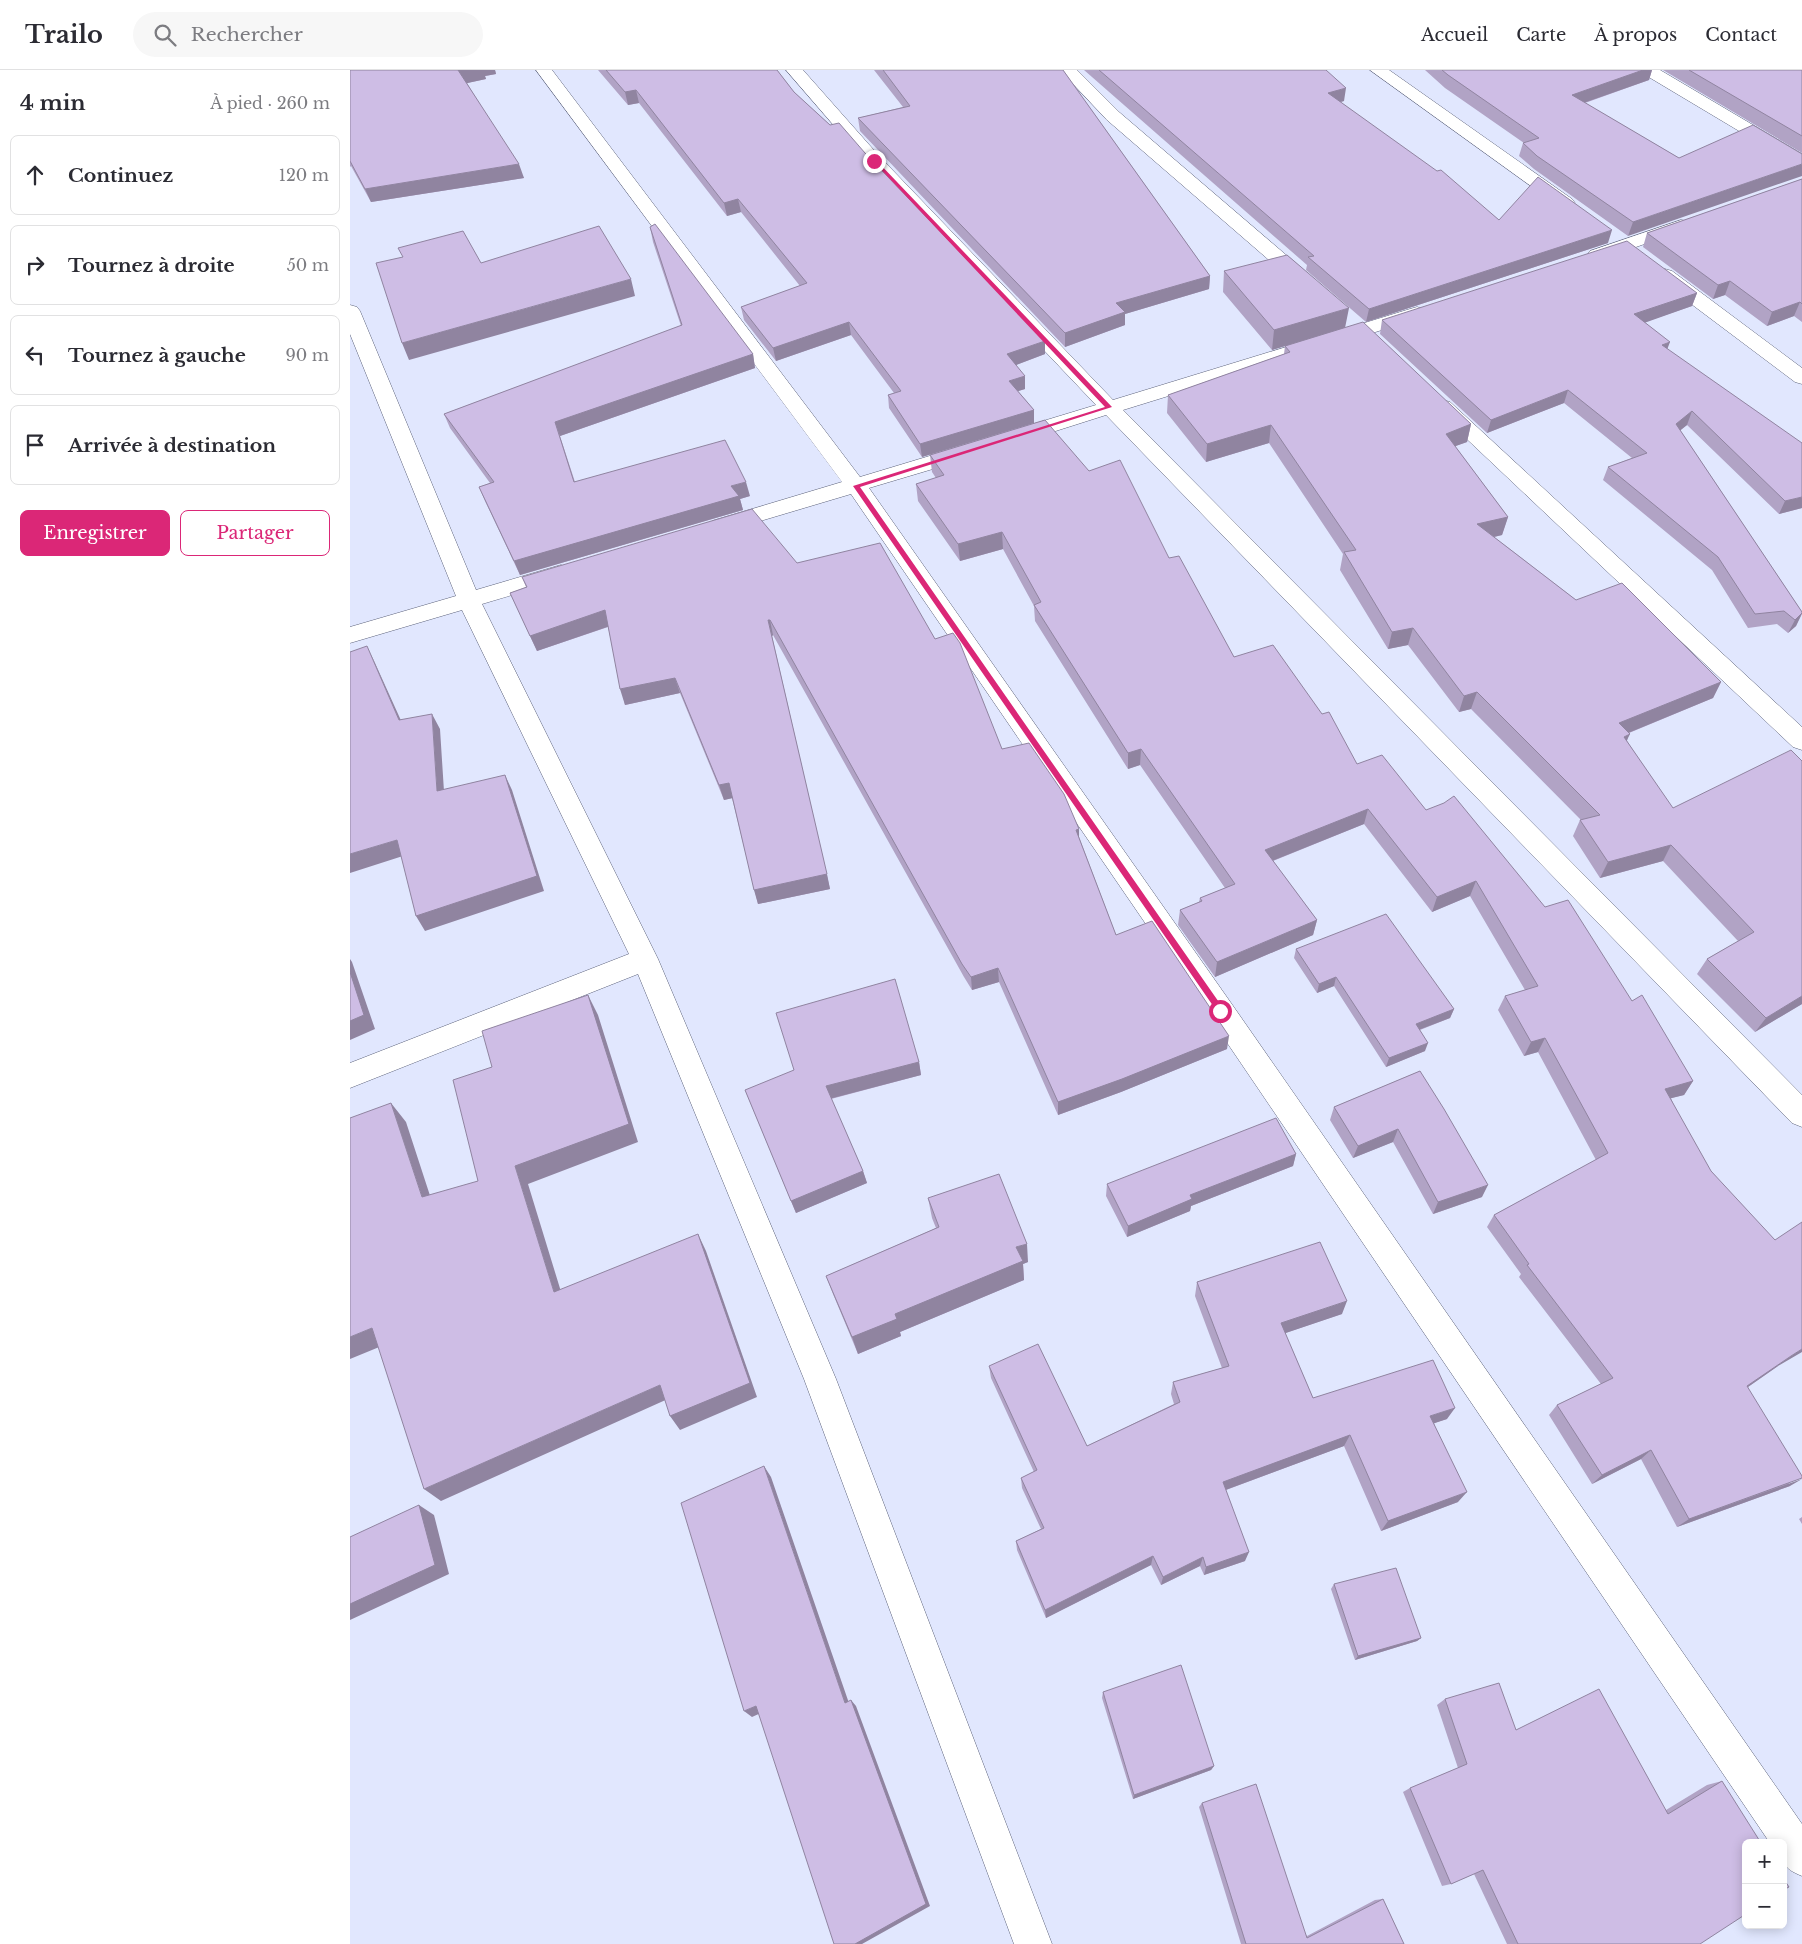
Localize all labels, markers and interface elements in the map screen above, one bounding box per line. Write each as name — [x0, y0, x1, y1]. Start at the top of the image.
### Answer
search box — [133, 12, 483, 57]
text: Trailo — [25, 20, 103, 49]
icon: search — [151, 21, 179, 49]
text: Rechercher — [191, 23, 303, 46]
text: Accueil — [1421, 24, 1488, 46]
text: Carte — [1516, 24, 1566, 46]
text: À propos — [1594, 24, 1677, 46]
text: Contact — [1705, 24, 1777, 46]
text: 4 min — [20, 90, 86, 116]
text: À pied · 260 m — [210, 93, 330, 113]
route end — [863, 150, 886, 173]
icon: ahead — [21, 161, 49, 189]
text: Continuez — [68, 164, 173, 187]
text: 120 m — [279, 165, 329, 185]
icon: right — [21, 251, 49, 279]
text: Tournez à droite — [68, 254, 235, 277]
text: 50 m — [287, 255, 329, 275]
icon: left — [21, 341, 49, 369]
text: Tournez à gauche — [68, 344, 246, 367]
text: 90 m — [286, 345, 329, 365]
icon: arrive — [21, 431, 49, 459]
text: Arrivée à destination — [68, 434, 276, 457]
button: Enregistrer — [20, 510, 170, 556]
button: Partager — [180, 510, 330, 556]
route start — [1209, 1000, 1232, 1023]
map controls — [1742, 1839, 1787, 1929]
button: + — [1742, 1839, 1787, 1884]
button: − — [1742, 1884, 1787, 1929]

